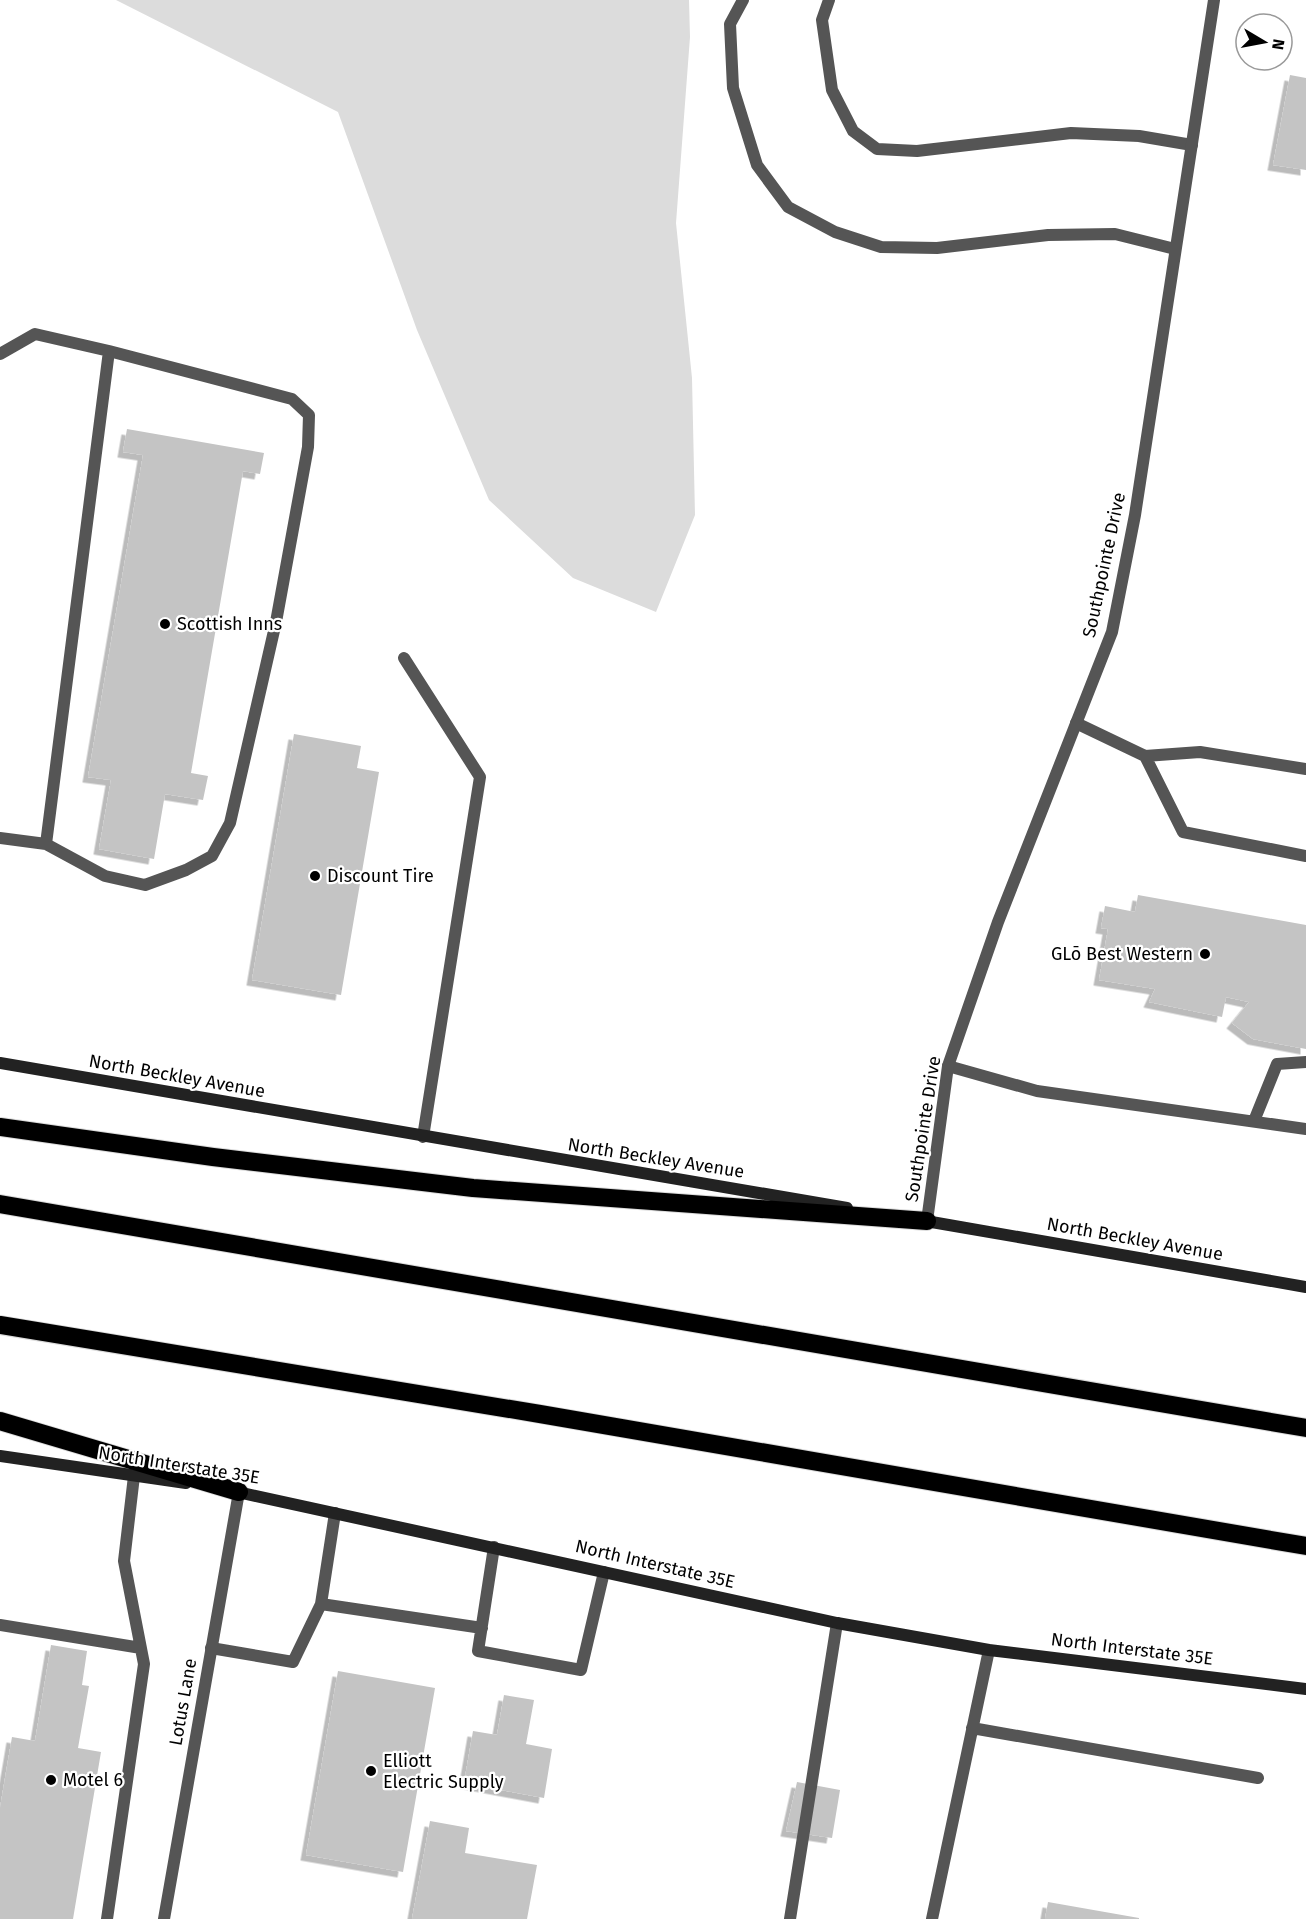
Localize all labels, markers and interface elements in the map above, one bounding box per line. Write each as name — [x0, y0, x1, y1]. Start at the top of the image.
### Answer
north arrow — [1234, 12, 1294, 72]
text: N — [1268, 38, 1289, 51]
street label: Southpointe Drive — [1078, 490, 1130, 640]
place label: Scottish Inns — [177, 613, 282, 635]
marker: Scottish Inns — [158, 617, 172, 631]
place label: Discount Tire — [327, 865, 434, 887]
marker: Discount Tire — [308, 869, 322, 883]
place label: GLō Best Western — [1051, 943, 1193, 965]
marker: GLō Best Western — [1198, 947, 1212, 961]
street label: North Beckley Avenue — [87, 1050, 267, 1102]
street label: Southpointe Drive — [901, 1054, 945, 1204]
street label: North Beckley Avenue — [566, 1133, 746, 1183]
street label: North Beckley Avenue — [1045, 1213, 1225, 1265]
street label: North Interstate 35E — [97, 1441, 261, 1489]
street label: North Interstate 35E — [573, 1535, 737, 1593]
street label: North Interstate 35E — [1050, 1628, 1214, 1670]
street label: Lotus Lane — [165, 1657, 201, 1747]
place label: Elliott Electric Supply — [383, 1750, 504, 1793]
marker: Elliott Electric Supply — [364, 1764, 378, 1778]
place label: Motel 6 — [63, 1769, 123, 1791]
marker: Motel 6 — [44, 1773, 58, 1787]

